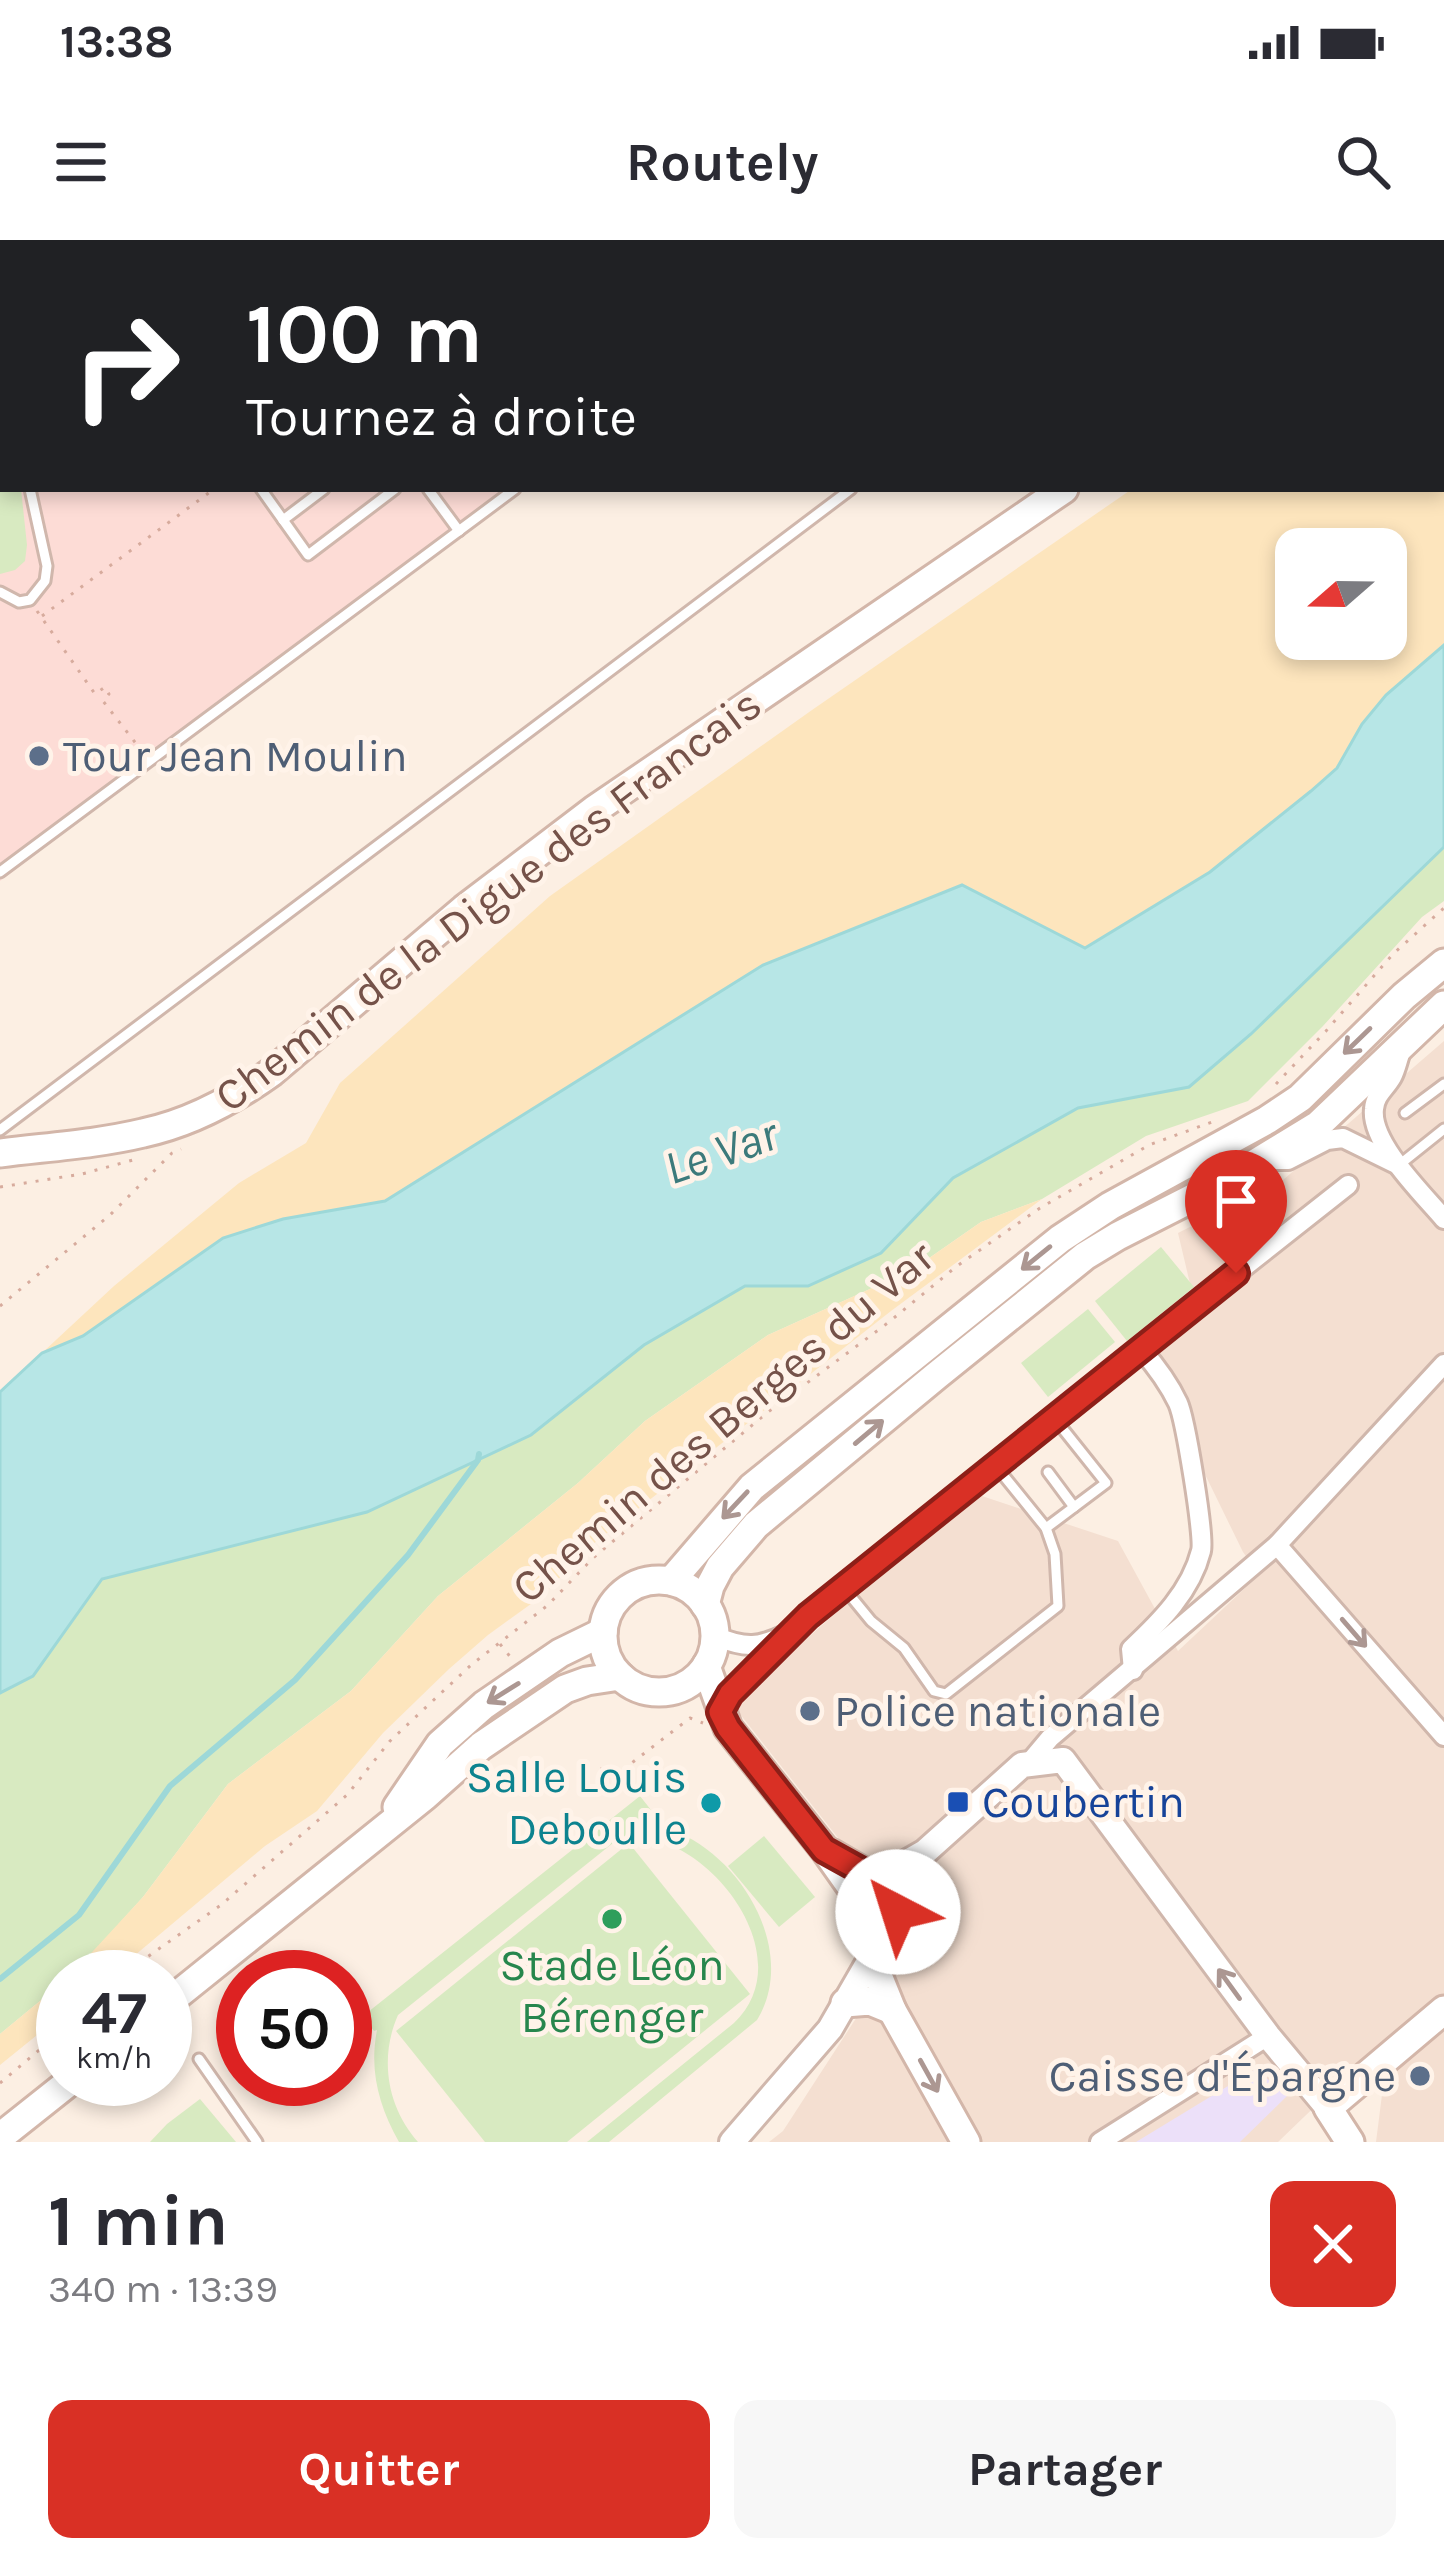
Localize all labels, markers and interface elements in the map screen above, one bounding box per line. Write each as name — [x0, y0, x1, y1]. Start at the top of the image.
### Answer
text: 13:38 — [60, 16, 173, 68]
icon: menu — [48, 129, 114, 195]
icon: search — [1330, 129, 1396, 195]
text: Routely — [626, 130, 818, 194]
text: 100 m — [246, 285, 483, 383]
icon: right — [48, 288, 204, 444]
text: Tournez à droite — [246, 385, 637, 449]
north arrow — [1275, 528, 1407, 660]
map controls — [1275, 528, 1407, 660]
street label: Chemin de la Digue des Francais — [205, 678, 772, 1123]
place label: Tour Jean Moulin — [63, 730, 408, 782]
marker: Tour Jean Moulin — [26, 743, 52, 769]
one-way arrow — [1343, 1026, 1372, 1055]
water label: Le Var — [657, 1105, 787, 1196]
pin — [1185, 1150, 1287, 1273]
icon: arrive — [1203, 1168, 1269, 1234]
street label: Chemin des Berges du Var — [502, 1230, 946, 1614]
one-way arrow — [1020, 1244, 1052, 1271]
one-way arrow — [853, 1418, 884, 1446]
one-way arrow — [721, 1490, 749, 1520]
one-way arrow — [1340, 1617, 1367, 1648]
one-way arrow — [487, 1681, 521, 1705]
place label: Police nationale — [834, 1685, 1161, 1737]
marker: Police nationale — [797, 1698, 823, 1724]
place label: Salle Louis Deboulle — [466, 1751, 687, 1855]
place label: Coubertin — [982, 1776, 1185, 1828]
marker: Coubertin — [945, 1789, 971, 1815]
marker: Salle Louis Deboulle — [698, 1790, 724, 1816]
position arrow — [835, 1849, 961, 1975]
marker: Stade Léon Bérenger — [599, 1906, 625, 1932]
place label: Stade Léon Bérenger — [499, 1939, 725, 2044]
speed limit sign: 50 — [216, 1950, 372, 2106]
one-way arrow — [1216, 1968, 1242, 2001]
text: 47 — [81, 1978, 147, 2048]
text: km/h — [76, 2040, 152, 2076]
place label: Caisse d'Épargne — [1049, 2050, 1396, 2103]
one-way arrow — [918, 2058, 942, 2093]
marker: Caisse d'Épargne — [1407, 2063, 1433, 2089]
text: 1 min — [48, 2179, 229, 2263]
button: close — [1270, 2181, 1396, 2307]
text: 340 m · 13:39 — [48, 2266, 278, 2312]
button: Quitter — [48, 2400, 710, 2538]
button: Partager — [734, 2400, 1396, 2538]

